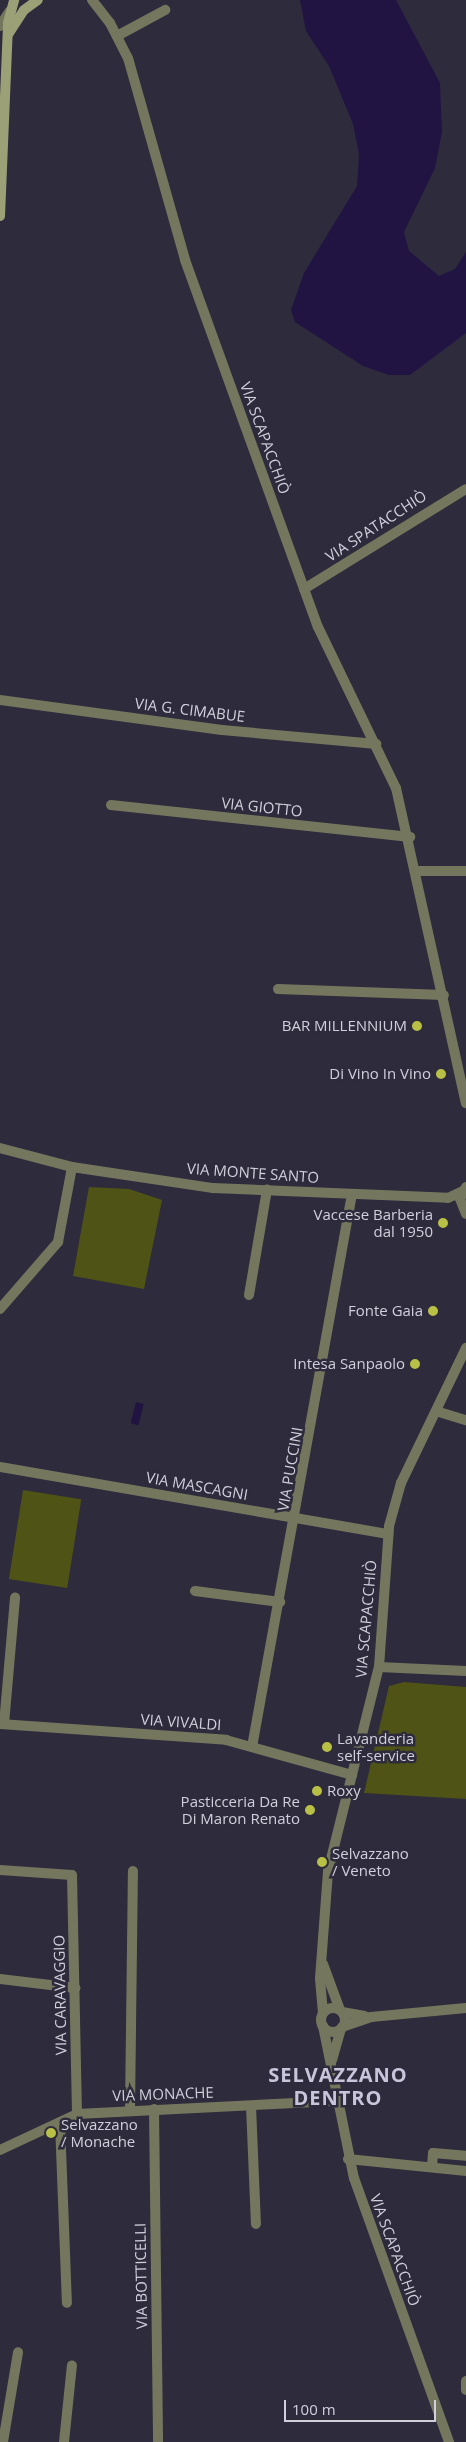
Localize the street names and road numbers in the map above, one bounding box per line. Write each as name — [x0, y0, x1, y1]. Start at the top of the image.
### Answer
street label: VIA SCAPACCHIÒ — [236, 379, 294, 497]
street label: VIA SPATACCHIÒ — [322, 487, 430, 565]
street label: VIA G. CIMABUE — [134, 694, 246, 726]
street label: VIA GIOTTO — [221, 794, 303, 820]
street label: VIA MONTE SANTO — [186, 1159, 320, 1187]
street label: VIA PUCCINI — [274, 1426, 306, 1512]
street label: VIA MASCAGNI — [145, 1468, 249, 1504]
street label: VIA SCAPACCHIÒ — [352, 1559, 380, 1679]
street label: VIA VIVALDI — [140, 1710, 222, 1734]
street label: VIA CARAVAGGIO — [50, 1935, 70, 2055]
street label: VIA MONACHE — [112, 2083, 214, 2105]
street label: VIA SCAPACCHIÒ — [366, 2191, 424, 2309]
street label: VIA BOTTICELLI — [131, 2223, 151, 2329]

